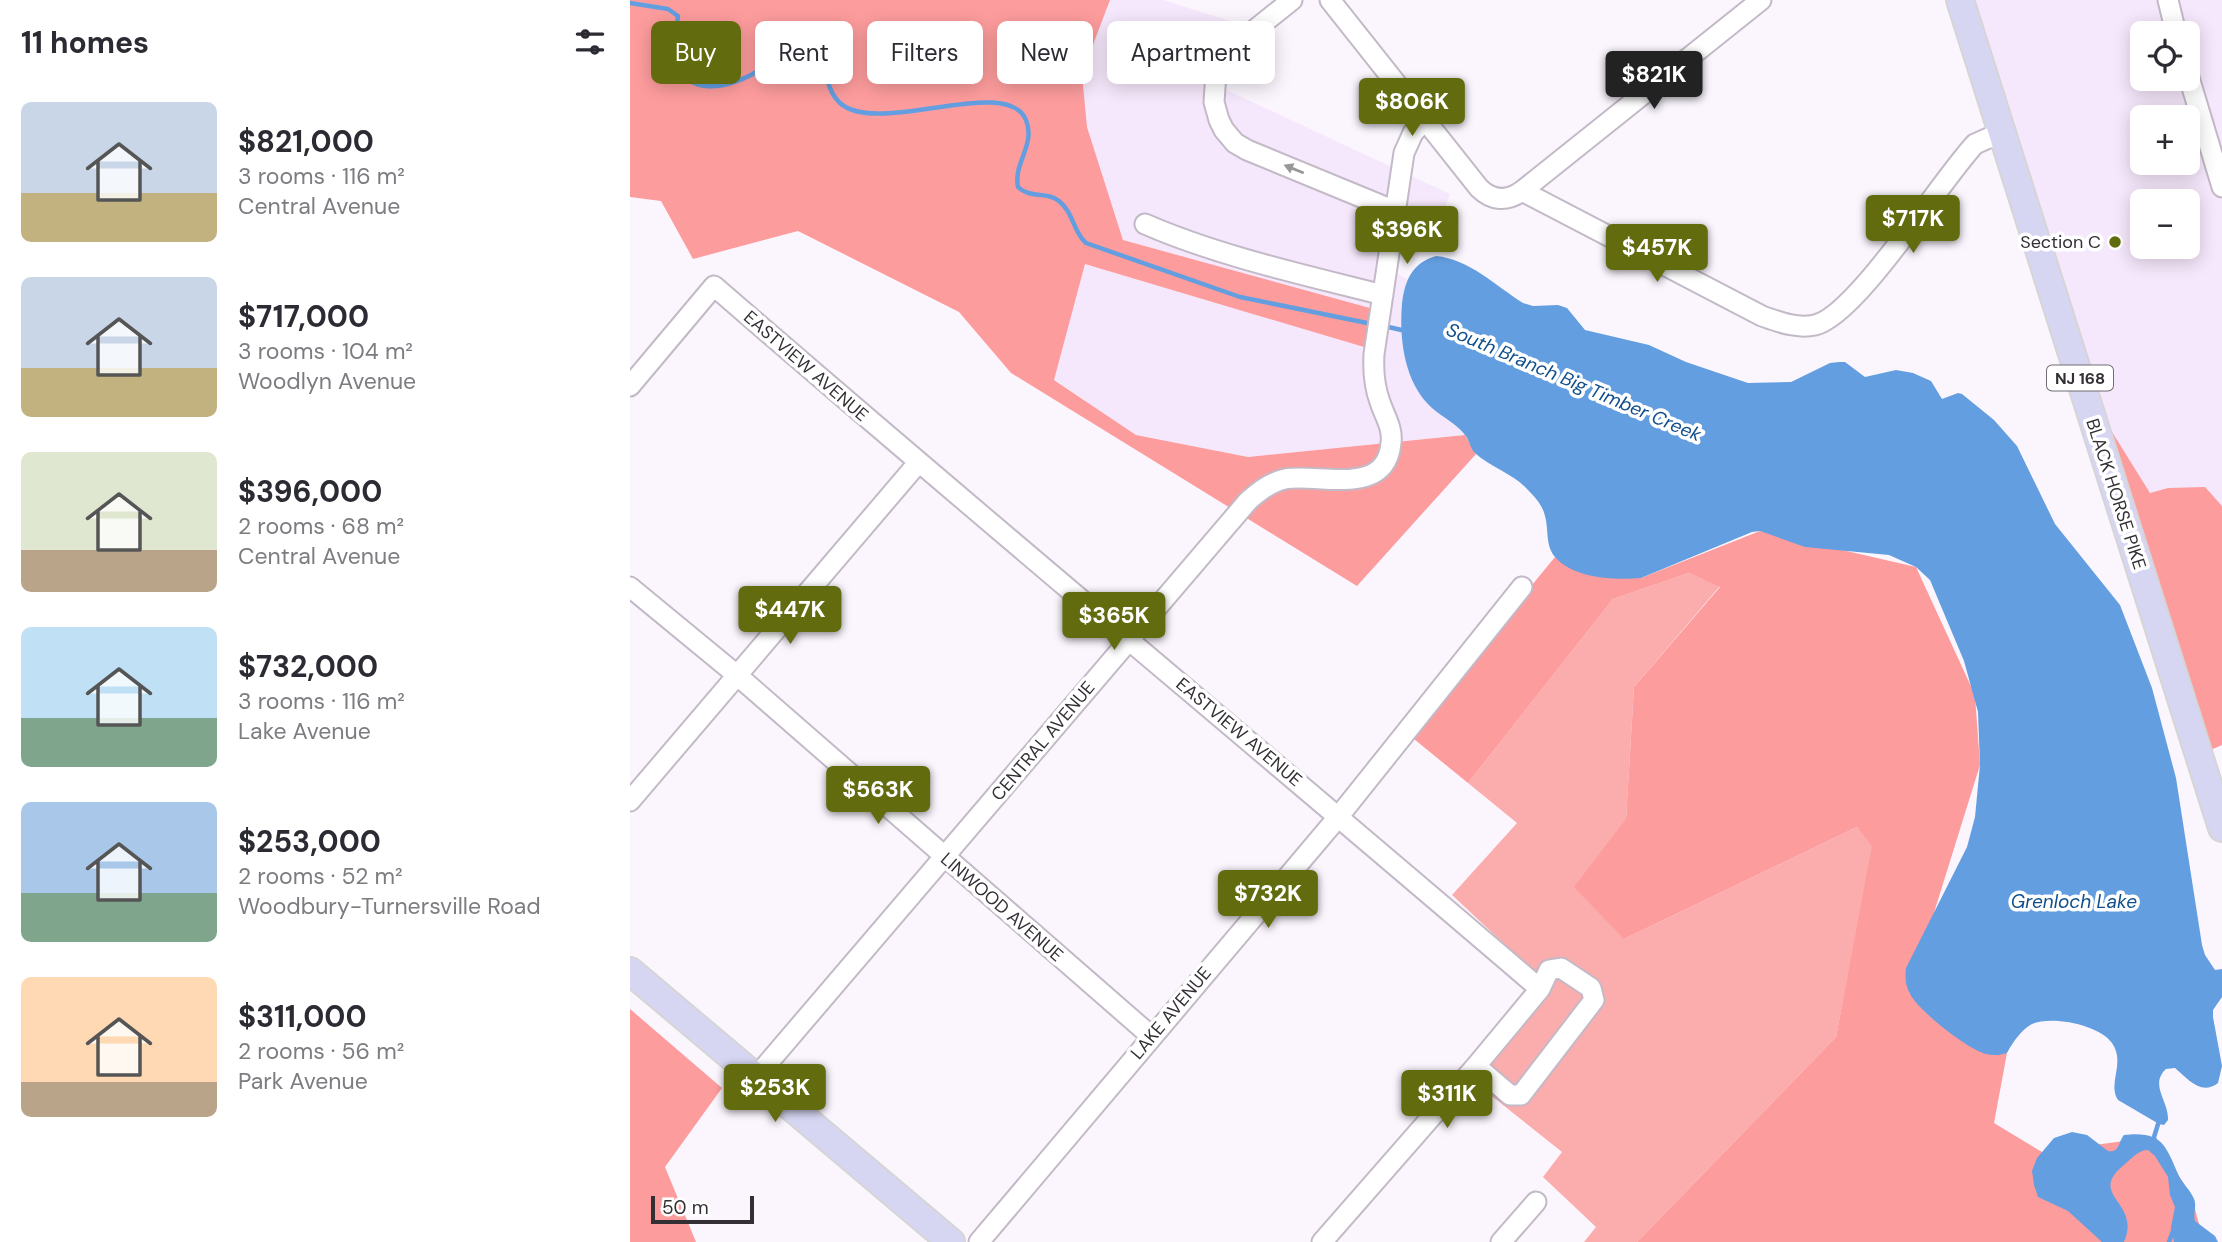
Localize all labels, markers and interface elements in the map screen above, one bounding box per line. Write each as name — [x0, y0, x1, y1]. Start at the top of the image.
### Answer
chip: Buy — [651, 21, 741, 84]
chip: Rent — [755, 21, 853, 84]
chip: Filters — [867, 21, 983, 84]
chip: New — [997, 21, 1093, 84]
chip: Apartment — [1107, 21, 1275, 84]
map controls — [2130, 21, 2200, 259]
button: locate — [2130, 21, 2200, 91]
text: 11 homes — [21, 23, 149, 62]
icon: filters — [571, 23, 609, 61]
pin: $821K — [1605, 52, 1703, 111]
text: $821K — [1622, 59, 1686, 89]
pin: $806K — [1363, 78, 1461, 138]
text: $806K — [1375, 86, 1449, 116]
button: + — [2130, 105, 2200, 175]
text: $821,000 — [238, 122, 374, 161]
icon: home — [77, 130, 161, 214]
text: 3 rooms · 116 m² — [238, 161, 405, 191]
one-way arrow — [1283, 163, 1304, 174]
button: − — [2130, 189, 2200, 259]
text: Central Avenue — [238, 191, 400, 221]
pin: $717K — [1864, 196, 1962, 255]
text: $717K — [1882, 203, 1944, 233]
pin: $396K — [1358, 206, 1456, 266]
text: $396K — [1371, 214, 1443, 244]
pin: $457K — [1608, 224, 1706, 284]
place label: Section C — [2020, 230, 2101, 254]
text: $457K — [1622, 232, 1692, 262]
marker: Section C — [2107, 234, 2123, 250]
text: $717,000 — [238, 297, 369, 336]
icon: home — [77, 305, 161, 389]
street label: EASTVIEW AVENUE — [739, 305, 873, 427]
water label: South Branch Big Timber Creek — [1443, 317, 1706, 447]
text: 3 rooms · 104 m² — [238, 336, 413, 366]
text: Woodlyn Avenue — [238, 366, 416, 396]
road number: NJ 168 — [2047, 366, 2113, 390]
street label: BLACK HORSE PIKE — [2080, 415, 2152, 573]
text: $396,000 — [238, 472, 382, 511]
icon: home — [77, 480, 161, 564]
text: 2 rooms · 68 m² — [238, 511, 404, 541]
text: Central Avenue — [238, 541, 400, 571]
pin: $447K — [741, 586, 839, 646]
pin: $365K — [1065, 592, 1163, 652]
text: $447K — [754, 594, 826, 624]
text: $365K — [1078, 600, 1150, 630]
text: $732,000 — [238, 647, 378, 686]
icon: home — [77, 655, 161, 739]
street label: EASTVIEW AVENUE — [1171, 672, 1307, 792]
street label: CENTRAL AVENUE — [986, 676, 1100, 806]
text: 3 rooms · 116 m² — [238, 686, 405, 716]
text: Lake Avenue — [238, 716, 371, 746]
pin: $563K — [829, 766, 927, 826]
text: $563K — [842, 774, 914, 804]
text: $253,000 — [238, 822, 381, 861]
icon: home — [77, 830, 161, 914]
street label: LINWOOD AVENUE — [936, 847, 1068, 967]
text: 2 rooms · 52 m² — [238, 861, 403, 891]
pin: $732K — [1219, 870, 1317, 930]
text: $732K — [1234, 878, 1302, 908]
water label: Grenloch Lake — [2011, 889, 2137, 914]
text: Woodbury-Turnersville Road — [238, 891, 541, 921]
street label: LAKE AVENUE — [1125, 962, 1217, 1064]
text: $311,000 — [238, 997, 367, 1036]
icon: home — [77, 1005, 161, 1089]
text: 2 rooms · 56 m² — [238, 1036, 404, 1066]
pin: $253K — [726, 1064, 824, 1124]
text: Park Avenue — [238, 1066, 368, 1096]
pin: $311K — [1398, 1070, 1496, 1130]
text: $253K — [740, 1072, 810, 1102]
text: $311K — [1417, 1078, 1477, 1108]
scale bar — [651, 1193, 754, 1225]
text: 50 m — [662, 1195, 709, 1220]

